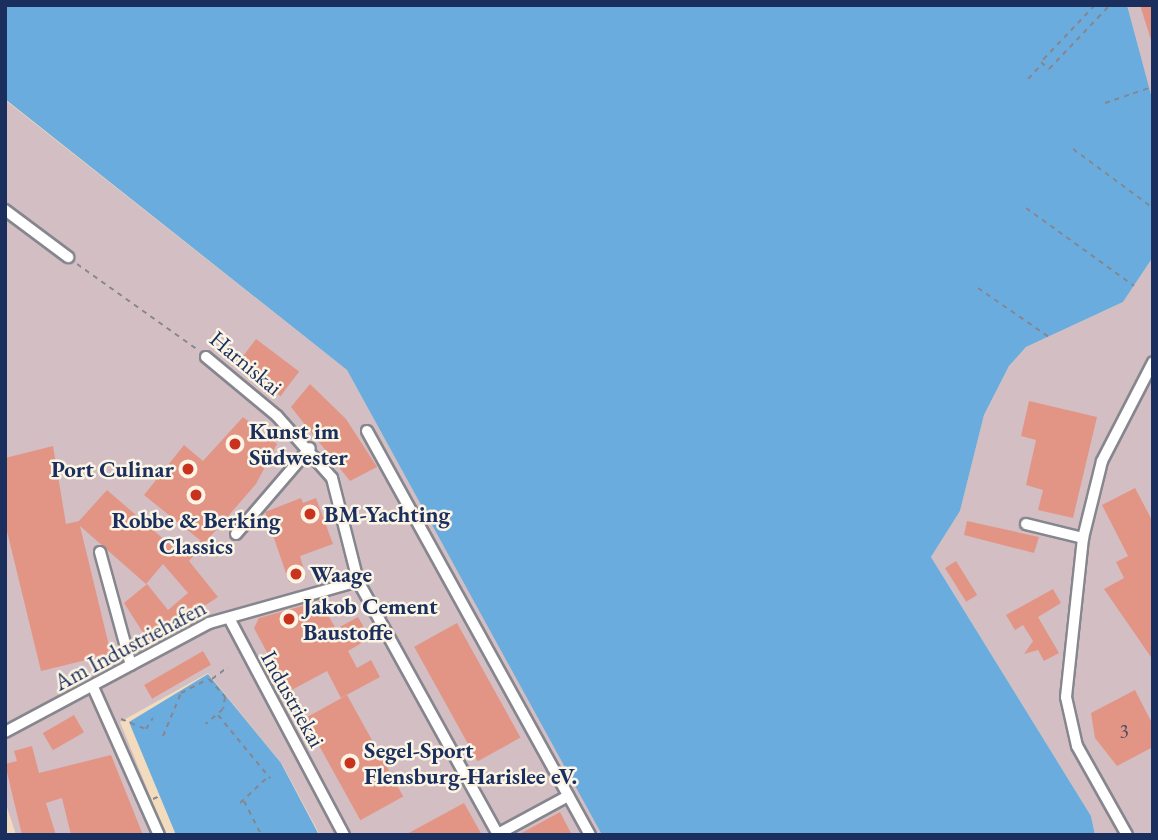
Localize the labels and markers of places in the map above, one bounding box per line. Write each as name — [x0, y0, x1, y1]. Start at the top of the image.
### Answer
place label: Kunst im Südwester — [249, 417, 348, 471]
marker: Kunst im Südwester — [227, 436, 243, 452]
place label: Port Culinar — [51, 455, 174, 483]
marker: Port Culinar — [180, 461, 196, 477]
marker: Robbe & Berking Classics — [188, 487, 204, 503]
place label: BM-Yachting — [324, 500, 450, 528]
place label: Robbe & Berking Classics — [111, 506, 281, 560]
marker: BM-Yachting — [302, 506, 318, 522]
place label: Waage — [310, 560, 372, 588]
marker: Waage — [288, 566, 304, 582]
place label: Jakob Cement Baustoffe — [303, 592, 438, 646]
marker: Jakob Cement Baustoffe — [281, 611, 297, 627]
place label: Segel-Sport Flensburg-Harislee eV. — [364, 736, 577, 790]
marker: Segel-Sport Flensburg-Harislee eV. — [342, 755, 358, 771]

